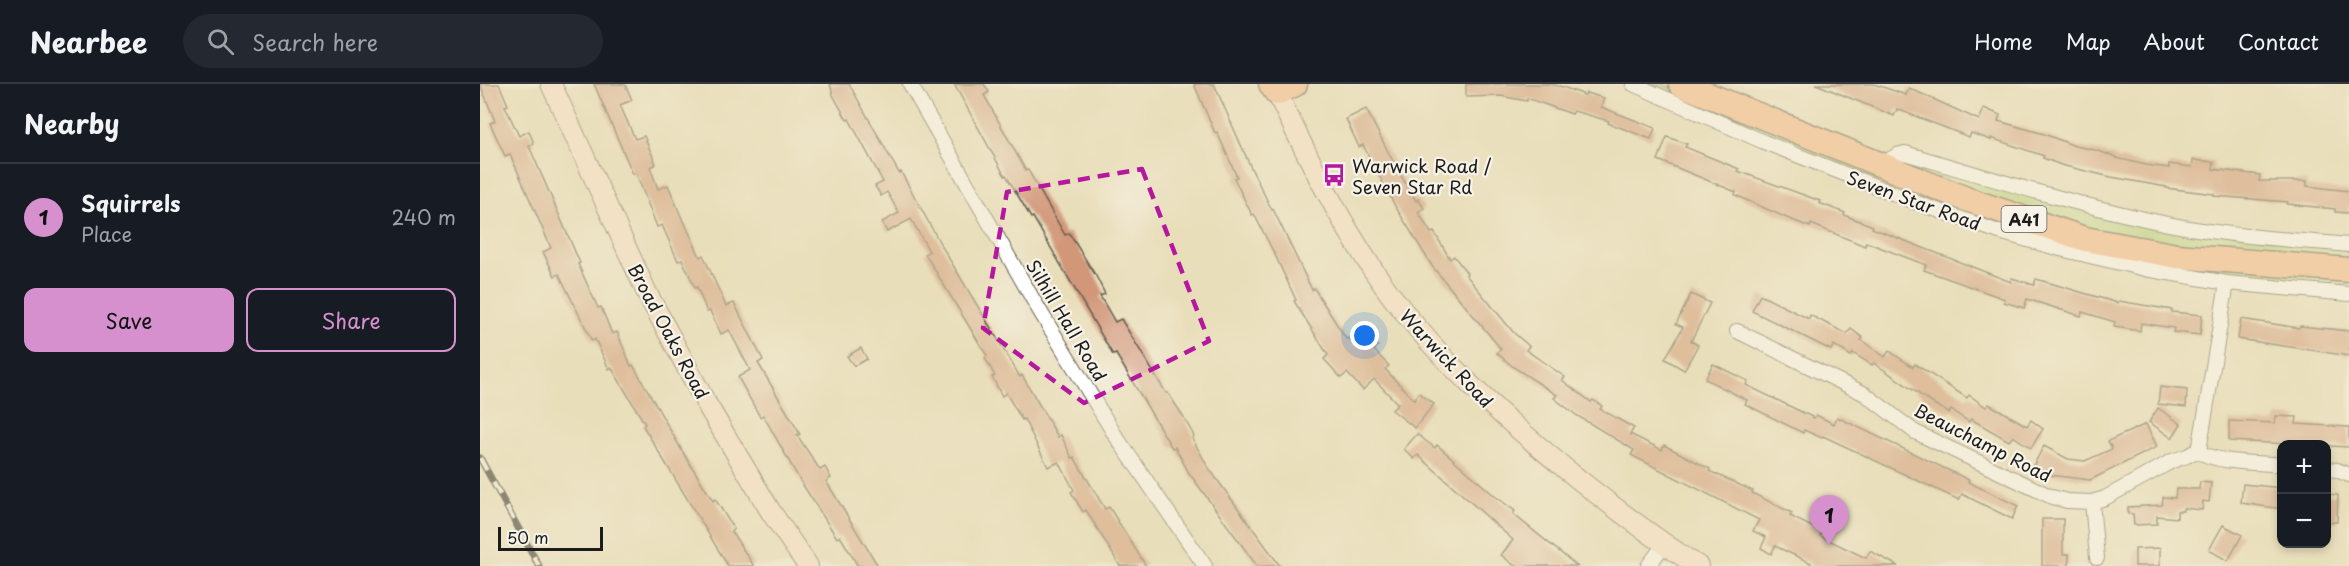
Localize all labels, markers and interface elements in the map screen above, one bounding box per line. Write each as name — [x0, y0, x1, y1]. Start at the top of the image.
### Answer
search box — [183, 14, 603, 68]
text: Nearbee — [30, 20, 147, 63]
icon: search — [204, 25, 237, 58]
text: Search here — [252, 25, 378, 58]
text: Home — [1974, 25, 2033, 57]
text: Map — [2066, 25, 2111, 57]
text: About — [2144, 25, 2205, 57]
text: Contact — [2238, 25, 2319, 57]
text: Nearby — [24, 104, 119, 143]
place label: Warwick Road / Seven Star Rd — [1352, 152, 1492, 200]
bus stop icon: Warwick Road / Seven Star Rd — [1321, 162, 1347, 188]
street label: Seven Star Road — [1843, 163, 1985, 237]
text: Squirrels — [81, 186, 181, 219]
text: 1 — [39, 202, 48, 232]
text: 240 m — [391, 202, 456, 232]
road number: A41 — [2002, 206, 2046, 232]
text: Place — [81, 219, 132, 249]
street label: Silhill Hall Road — [1020, 254, 1114, 386]
street label: Broad Oaks Road — [622, 258, 716, 404]
button: Save — [24, 288, 234, 352]
button: Share — [246, 288, 456, 352]
street label: Warwick Road — [1394, 303, 1500, 413]
your location — [1350, 321, 1379, 350]
street label: Beauchamp Road — [1910, 396, 2056, 488]
map controls — [2277, 440, 2331, 548]
button: + — [2277, 440, 2331, 494]
button: − — [2277, 494, 2331, 548]
pin: 1 — [1810, 496, 1848, 545]
scale bar — [498, 524, 603, 552]
text: 50 m — [507, 525, 548, 549]

